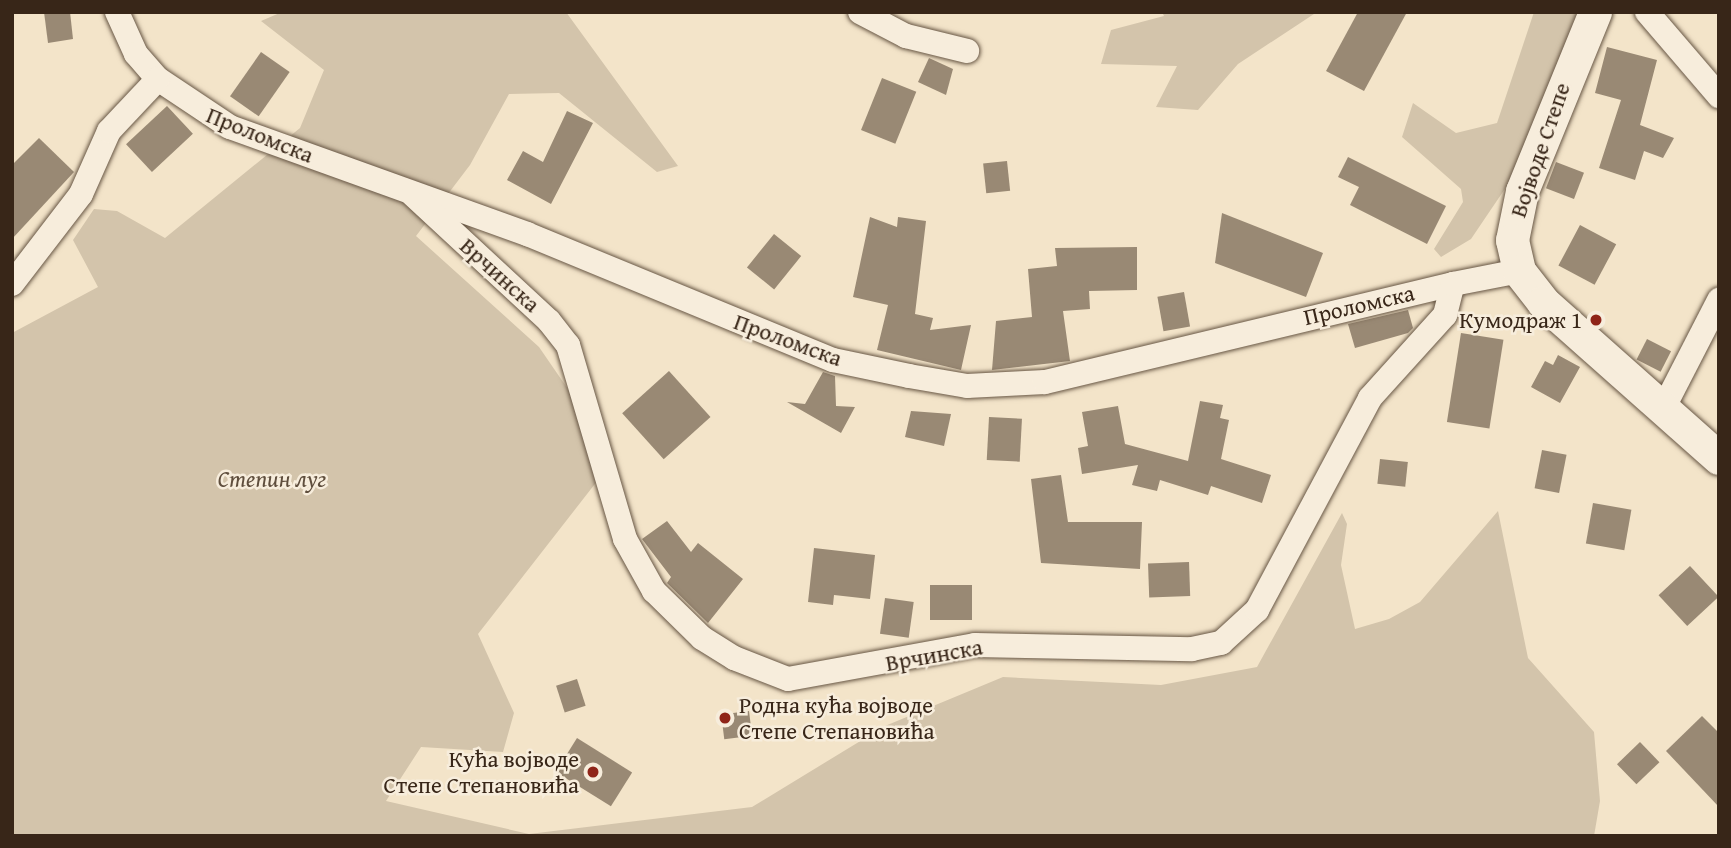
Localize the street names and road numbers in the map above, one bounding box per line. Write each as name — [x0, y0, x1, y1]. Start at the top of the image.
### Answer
street label: Војводе Степе — [1504, 79, 1576, 221]
street label: Проломска — [202, 101, 318, 169]
street label: Врчинска — [454, 232, 546, 318]
street label: Проломска — [1301, 279, 1417, 331]
street label: Проломска — [730, 308, 846, 372]
street label: Врчинска — [883, 633, 985, 677]

